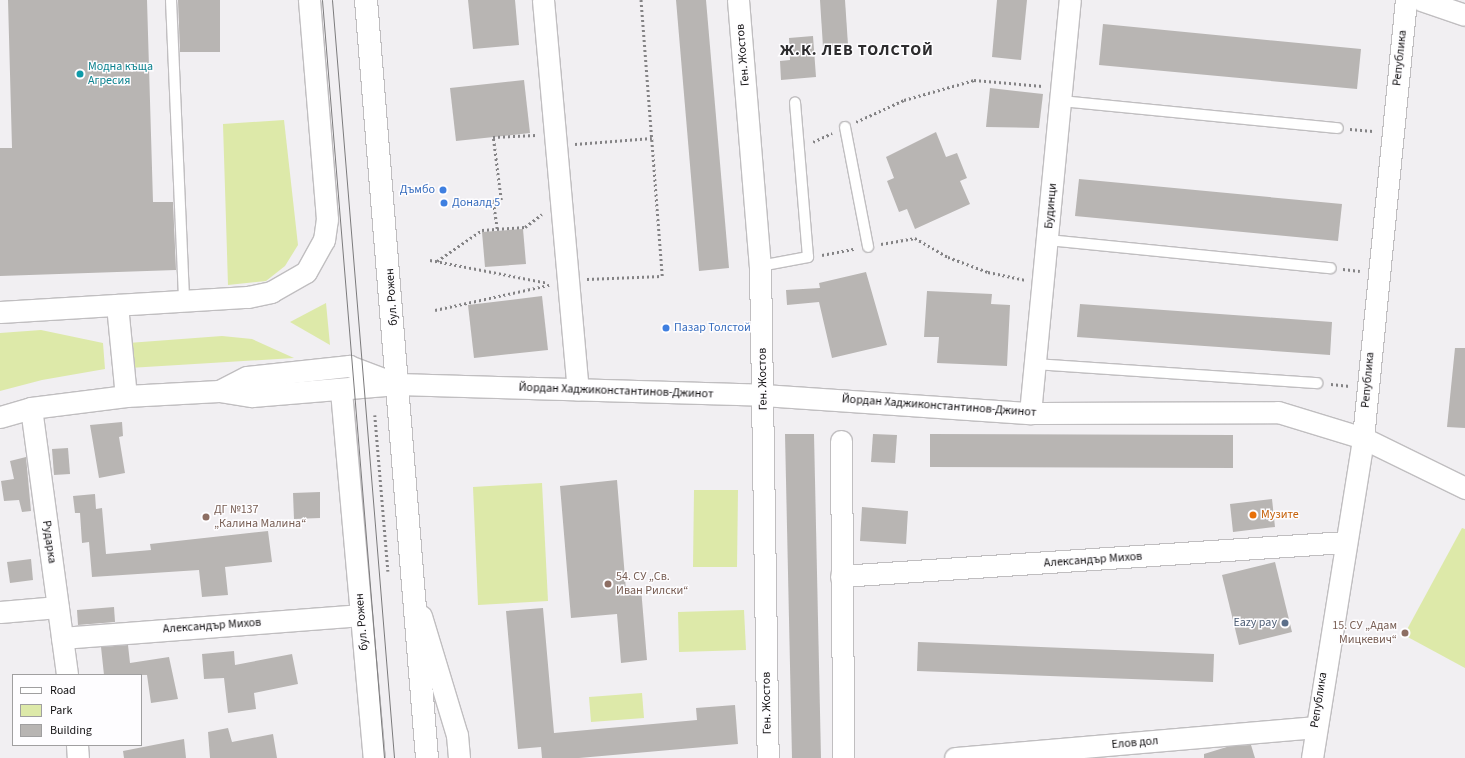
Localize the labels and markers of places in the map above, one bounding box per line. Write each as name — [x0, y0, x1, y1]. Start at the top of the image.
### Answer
place label: Модна къща Агресия — [88, 60, 153, 88]
marker: Модна къща Агресия — [75, 69, 85, 79]
place label: Дъмбо — [400, 183, 435, 197]
marker: Дъмбо — [438, 185, 448, 195]
place label: Доналд 5 — [452, 196, 500, 210]
marker: Доналд 5 — [439, 198, 449, 208]
place label: Пазар Толстой — [674, 321, 751, 335]
marker: Пазар Толстой — [661, 323, 671, 333]
place label: ДГ №137 „Калина Малина“ — [214, 503, 306, 531]
place label: Музите — [1261, 508, 1299, 522]
marker: Музите — [1248, 510, 1258, 520]
marker: ДГ №137 „Калина Малина“ — [201, 512, 211, 522]
place label: 54. СУ „Св. Иван Рилски“ — [616, 570, 688, 598]
marker: 54. СУ „Св. Иван Рилски“ — [603, 579, 613, 589]
place label: Eazy pay — [1233, 616, 1277, 630]
marker: Eazy pay — [1280, 618, 1290, 628]
place label: 15. СУ „Адам Мицкевич“ — [1332, 619, 1397, 647]
marker: 15. СУ „Адам Мицкевич“ — [1400, 628, 1410, 638]

